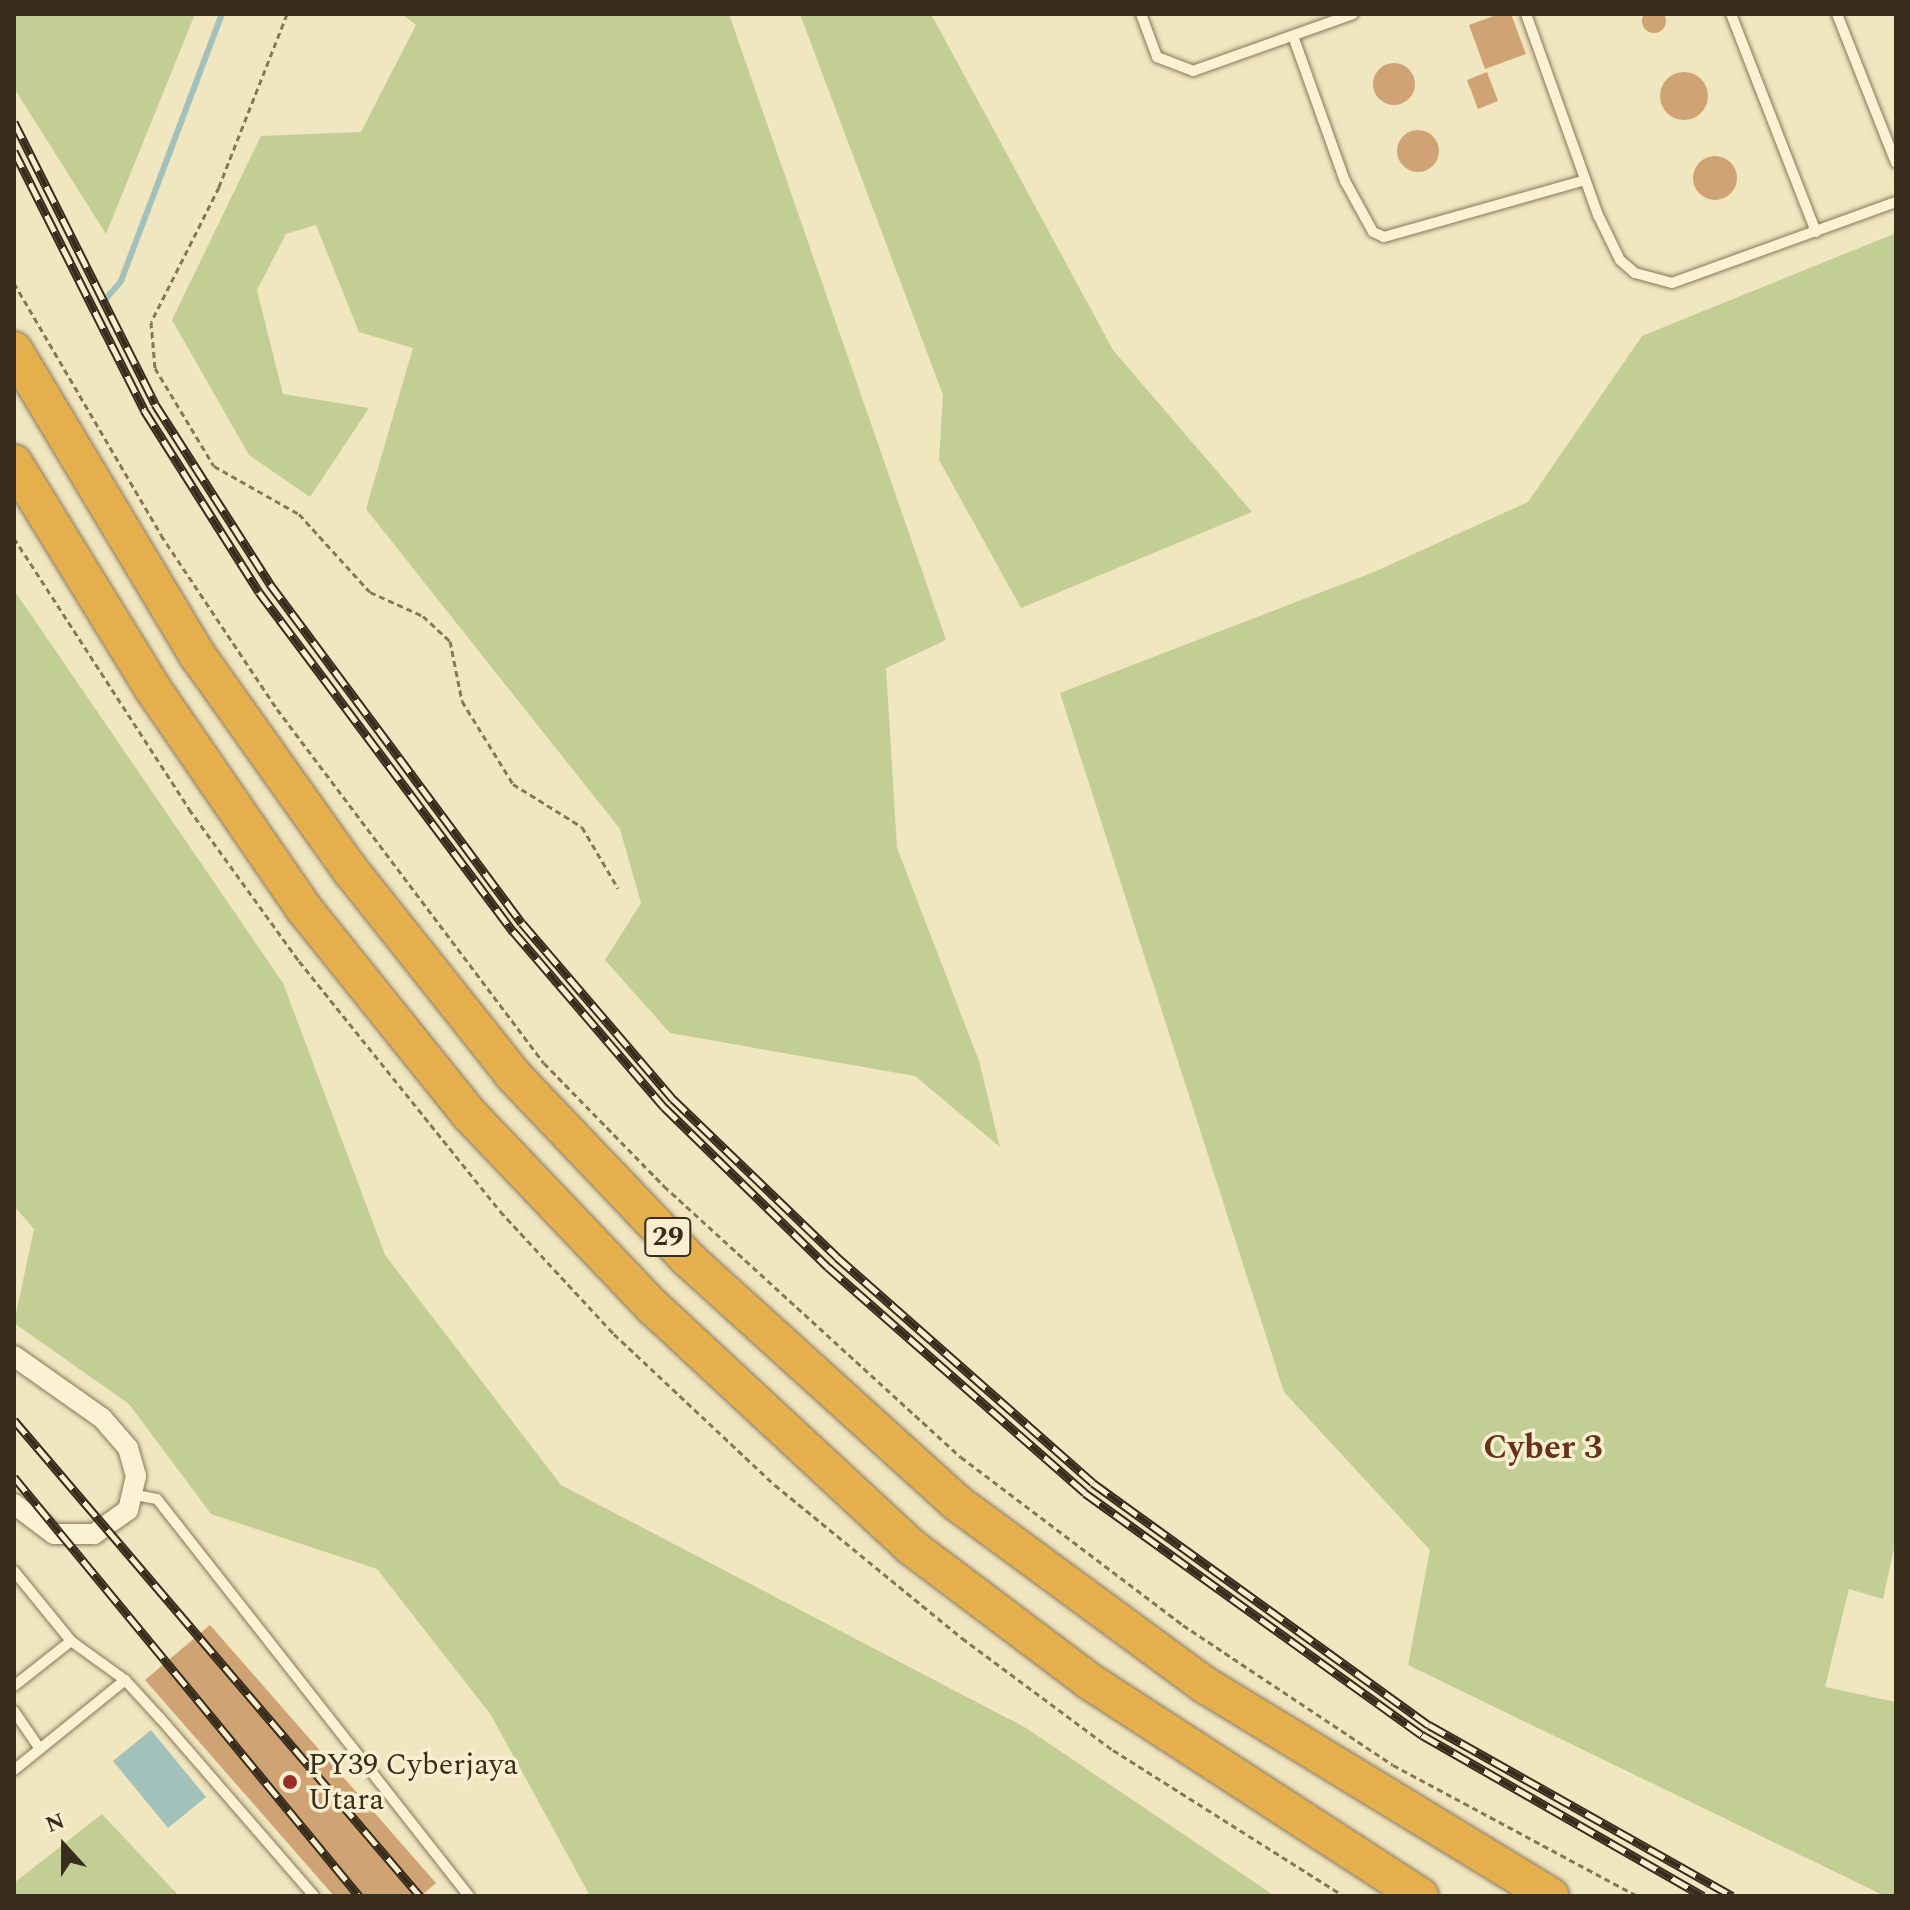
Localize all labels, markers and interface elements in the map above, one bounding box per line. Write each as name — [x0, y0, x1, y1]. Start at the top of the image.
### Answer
road number: 29 — [644, 1213, 692, 1261]
district label: Cyber 3 — [1483, 1429, 1603, 1469]
place label: PY39 Cyberjaya Utara — [308, 1747, 518, 1818]
marker: PY39 Cyberjaya Utara — [279, 1771, 301, 1793]
text: N — [41, 1805, 70, 1842]
north arrow — [24, 1806, 104, 1886]

